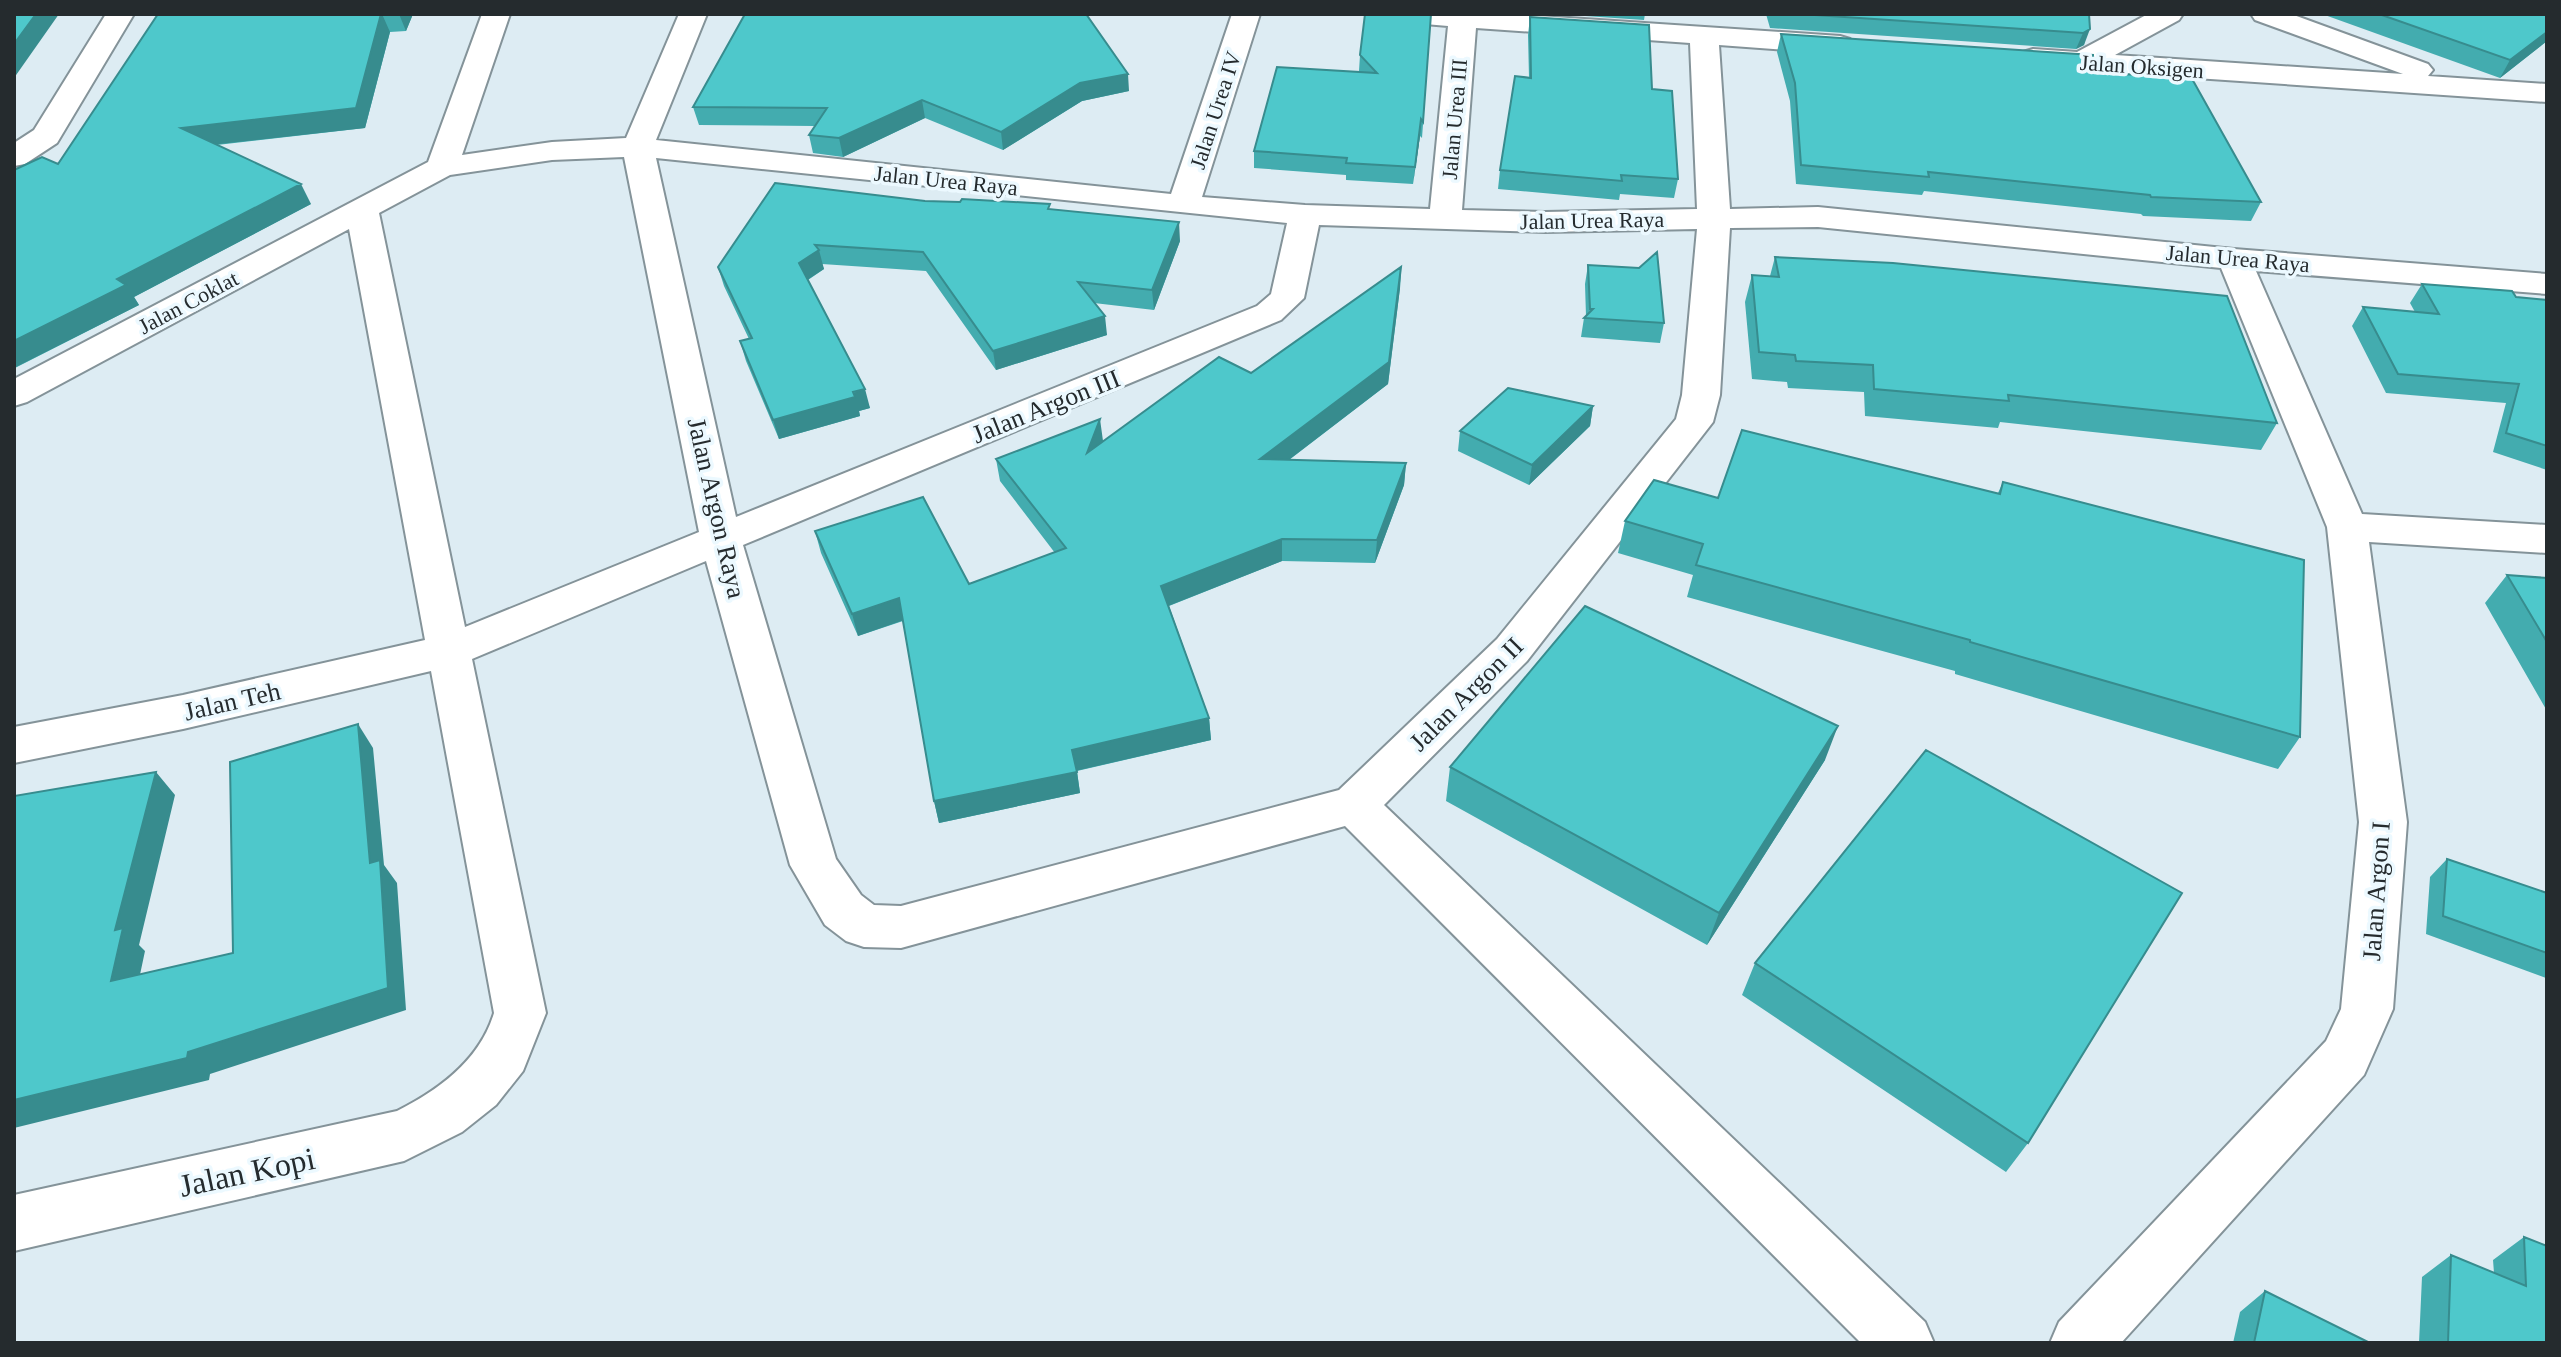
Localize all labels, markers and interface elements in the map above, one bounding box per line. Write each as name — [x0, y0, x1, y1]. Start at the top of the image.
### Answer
street label: Jalan Urea IV — [1185, 48, 1246, 172]
street label: Jalan Oksigen — [2079, 50, 2205, 83]
street label: Jalan Urea III — [1437, 58, 1472, 180]
street label: Jalan Urea Raya — [873, 161, 1019, 200]
street label: Jalan Urea Raya — [1520, 207, 1665, 234]
street label: Jalan Urea Raya — [2165, 240, 2311, 277]
street label: Jalan Coklat — [134, 266, 242, 339]
street label: Jalan Argon III — [968, 364, 1124, 449]
street label: Jalan Argon Raya — [682, 415, 751, 602]
street label: Jalan Argon II — [1404, 632, 1529, 757]
street label: Jalan Teh — [181, 676, 283, 727]
street label: Jalan Argon I — [2357, 820, 2396, 962]
street label: Jalan Kopi — [176, 1140, 318, 1204]

